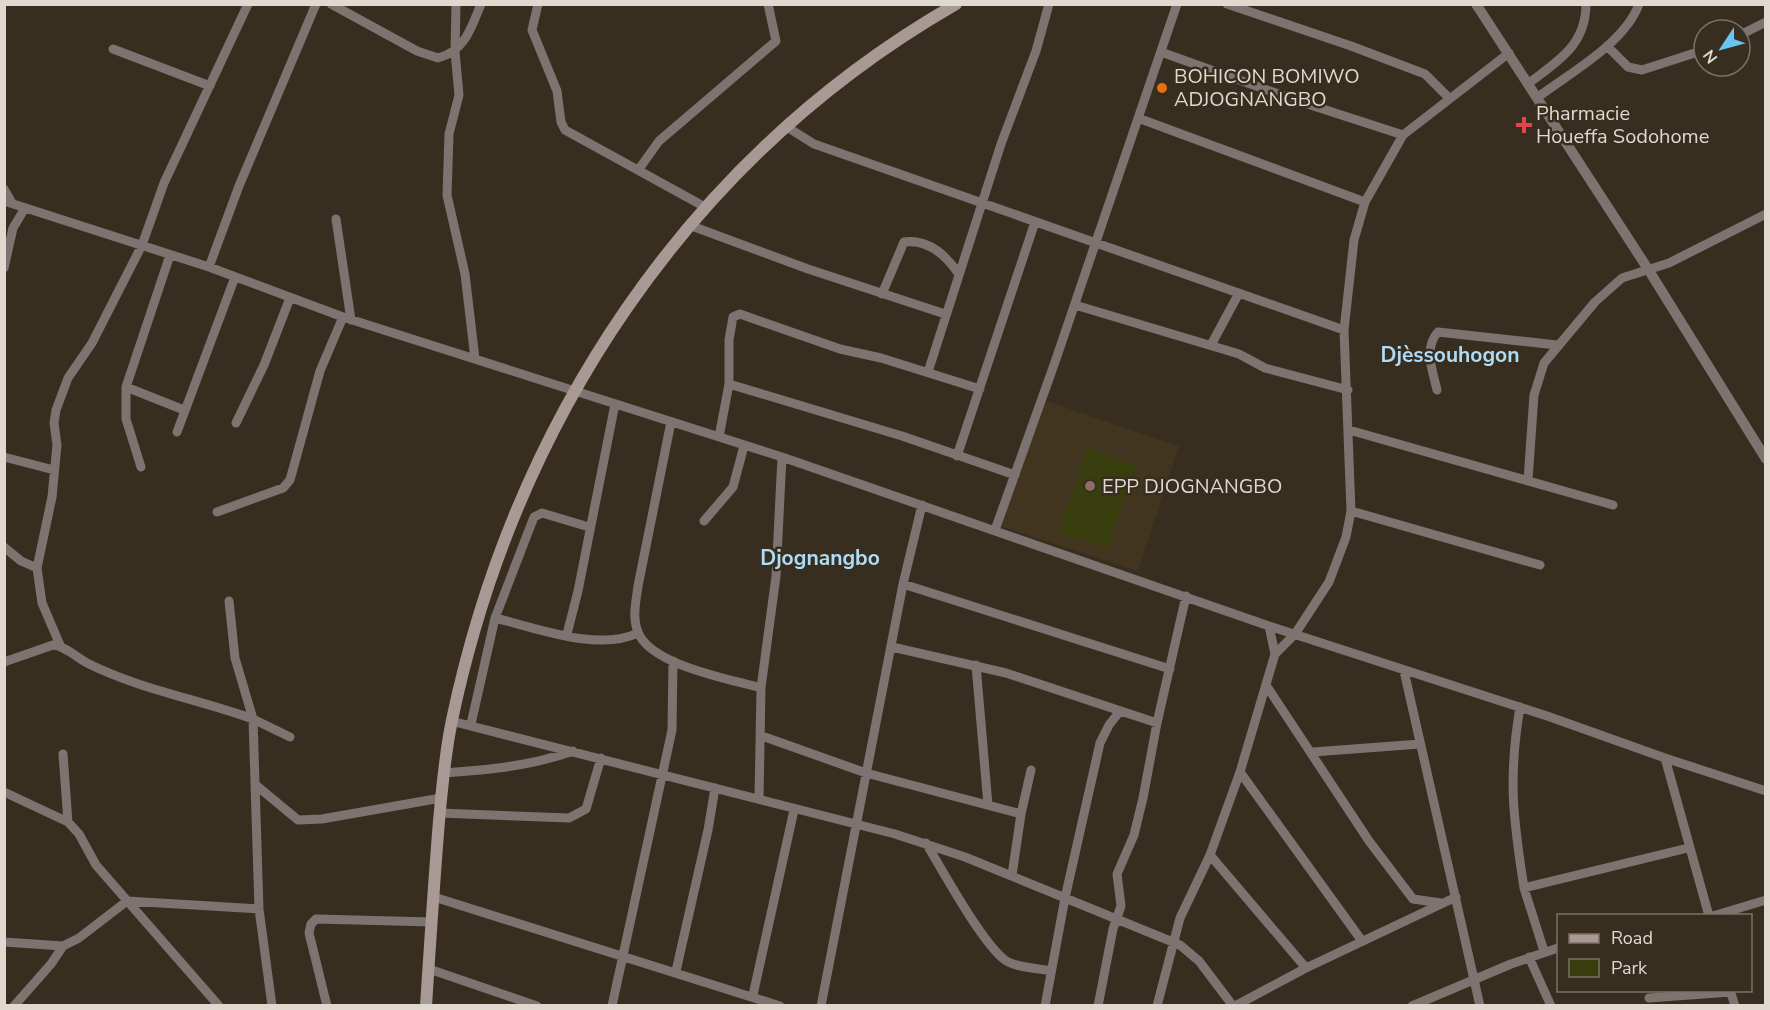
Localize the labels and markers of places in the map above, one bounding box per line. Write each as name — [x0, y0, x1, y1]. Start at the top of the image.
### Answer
place label: BOHICON BOMIWO ADJOGNANGBO — [1174, 63, 1360, 113]
marker: BOHICON BOMIWO ADJOGNANGBO — [1155, 81, 1169, 95]
place label: Pharmacie Houeffa Sodohome — [1536, 100, 1709, 150]
marker: Pharmacie Houeffa Sodohome — [1517, 118, 1531, 132]
place label: EPP DJOGNANGBO — [1102, 473, 1282, 500]
marker: EPP DJOGNANGBO — [1083, 479, 1097, 493]

